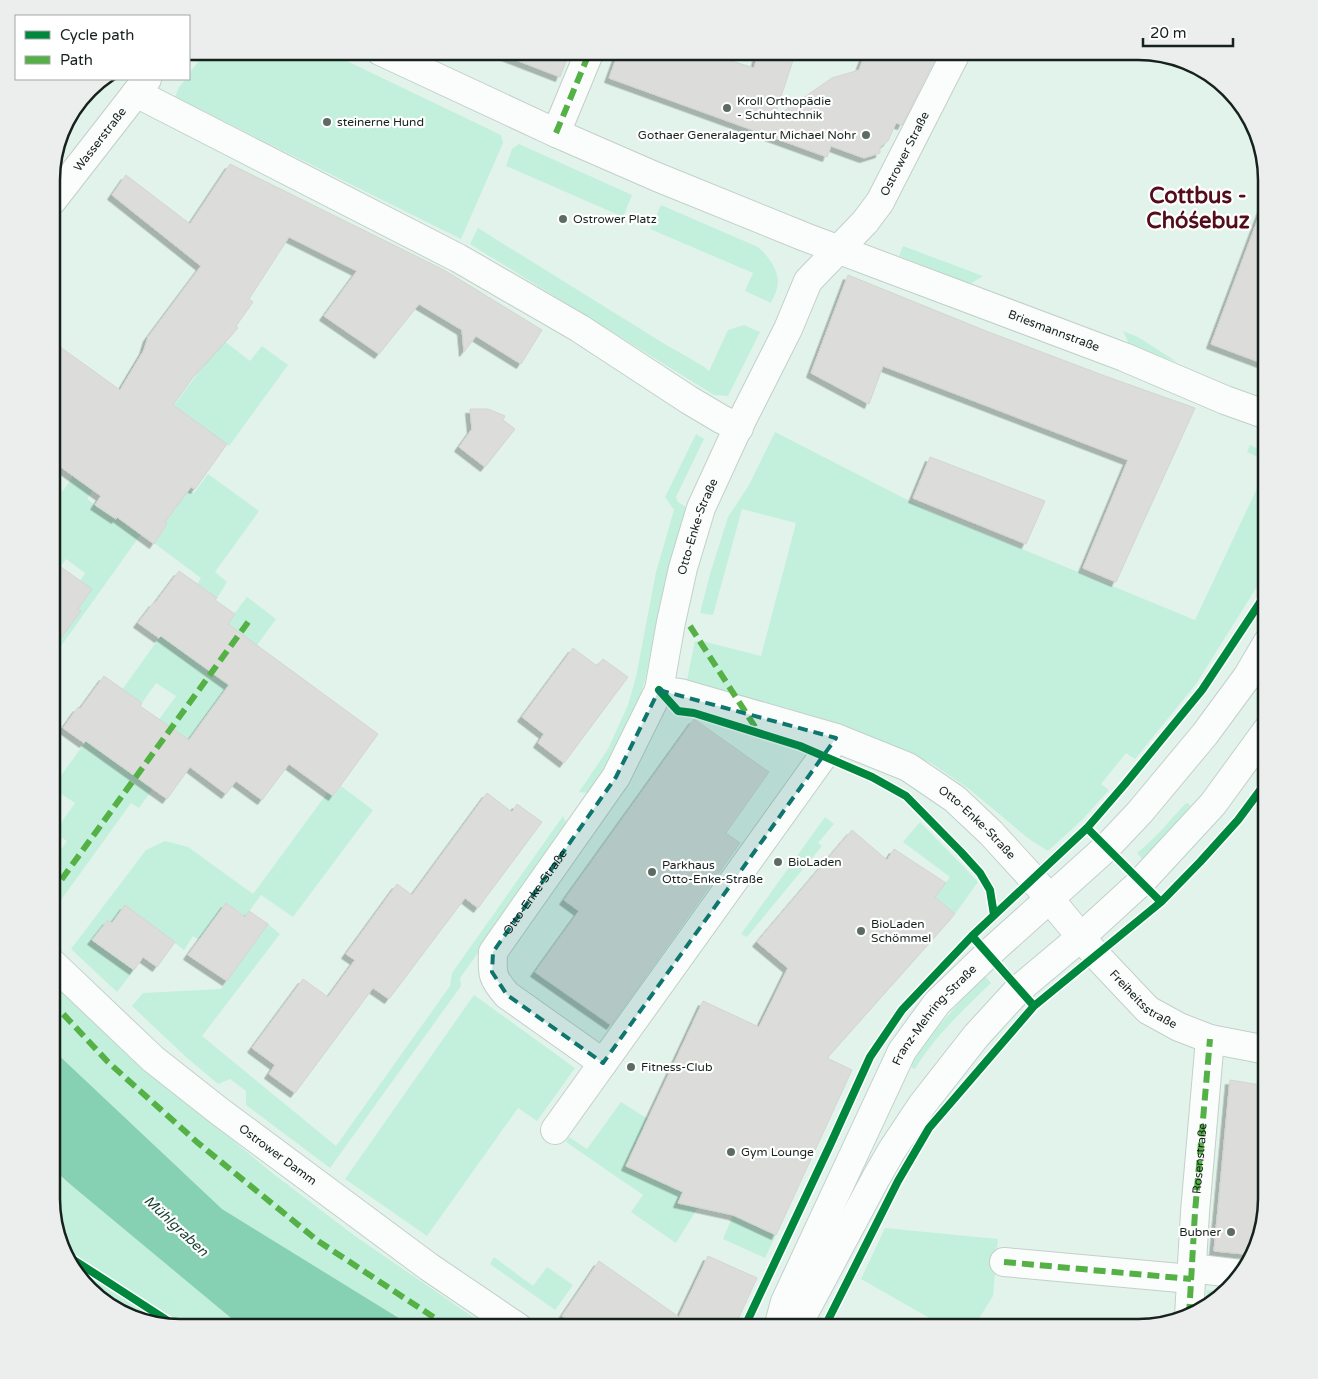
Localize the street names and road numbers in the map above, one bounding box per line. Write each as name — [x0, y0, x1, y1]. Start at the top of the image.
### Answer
street label: Wasserstraße — [71, 105, 129, 174]
street label: Ostrower Straße — [877, 109, 932, 198]
street label: Briesmannstraße — [1006, 307, 1102, 354]
street label: Otto-Enke-Straße — [675, 476, 721, 576]
street label: Otto-Enke-Straße — [936, 783, 1019, 862]
street label: Otto-Enke-Straße — [500, 847, 570, 937]
street label: Franz-Mehring-Straße — [889, 962, 979, 1068]
street label: Freiheitsstraße — [1107, 967, 1180, 1032]
street label: Ostrower Damm — [236, 1121, 319, 1188]
street label: Rosenstraße — [1190, 1122, 1210, 1195]

